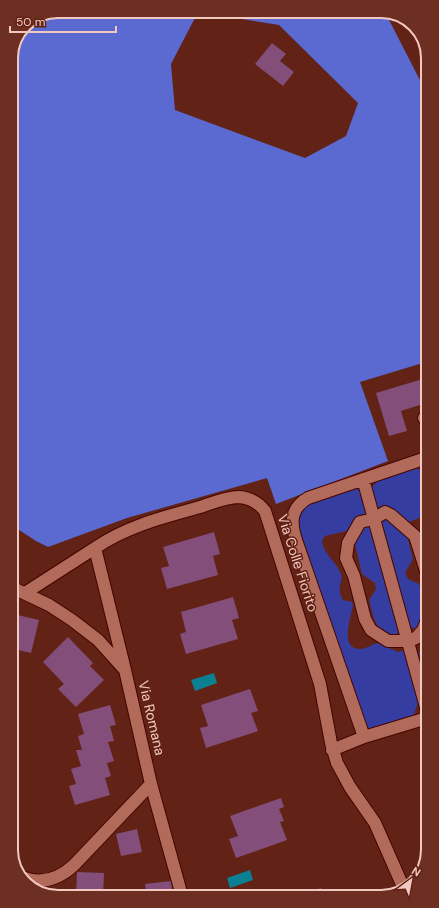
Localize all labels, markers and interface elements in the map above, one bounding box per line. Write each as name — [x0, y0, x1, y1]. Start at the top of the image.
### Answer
scale bar — [10, 8, 116, 34]
text: 50 m — [16, 14, 45, 30]
street label: Via Colle Fiorito — [274, 512, 322, 614]
street label: Via Romana — [135, 679, 169, 757]
north arrow — [391, 860, 431, 900]
text: N — [409, 863, 423, 880]

